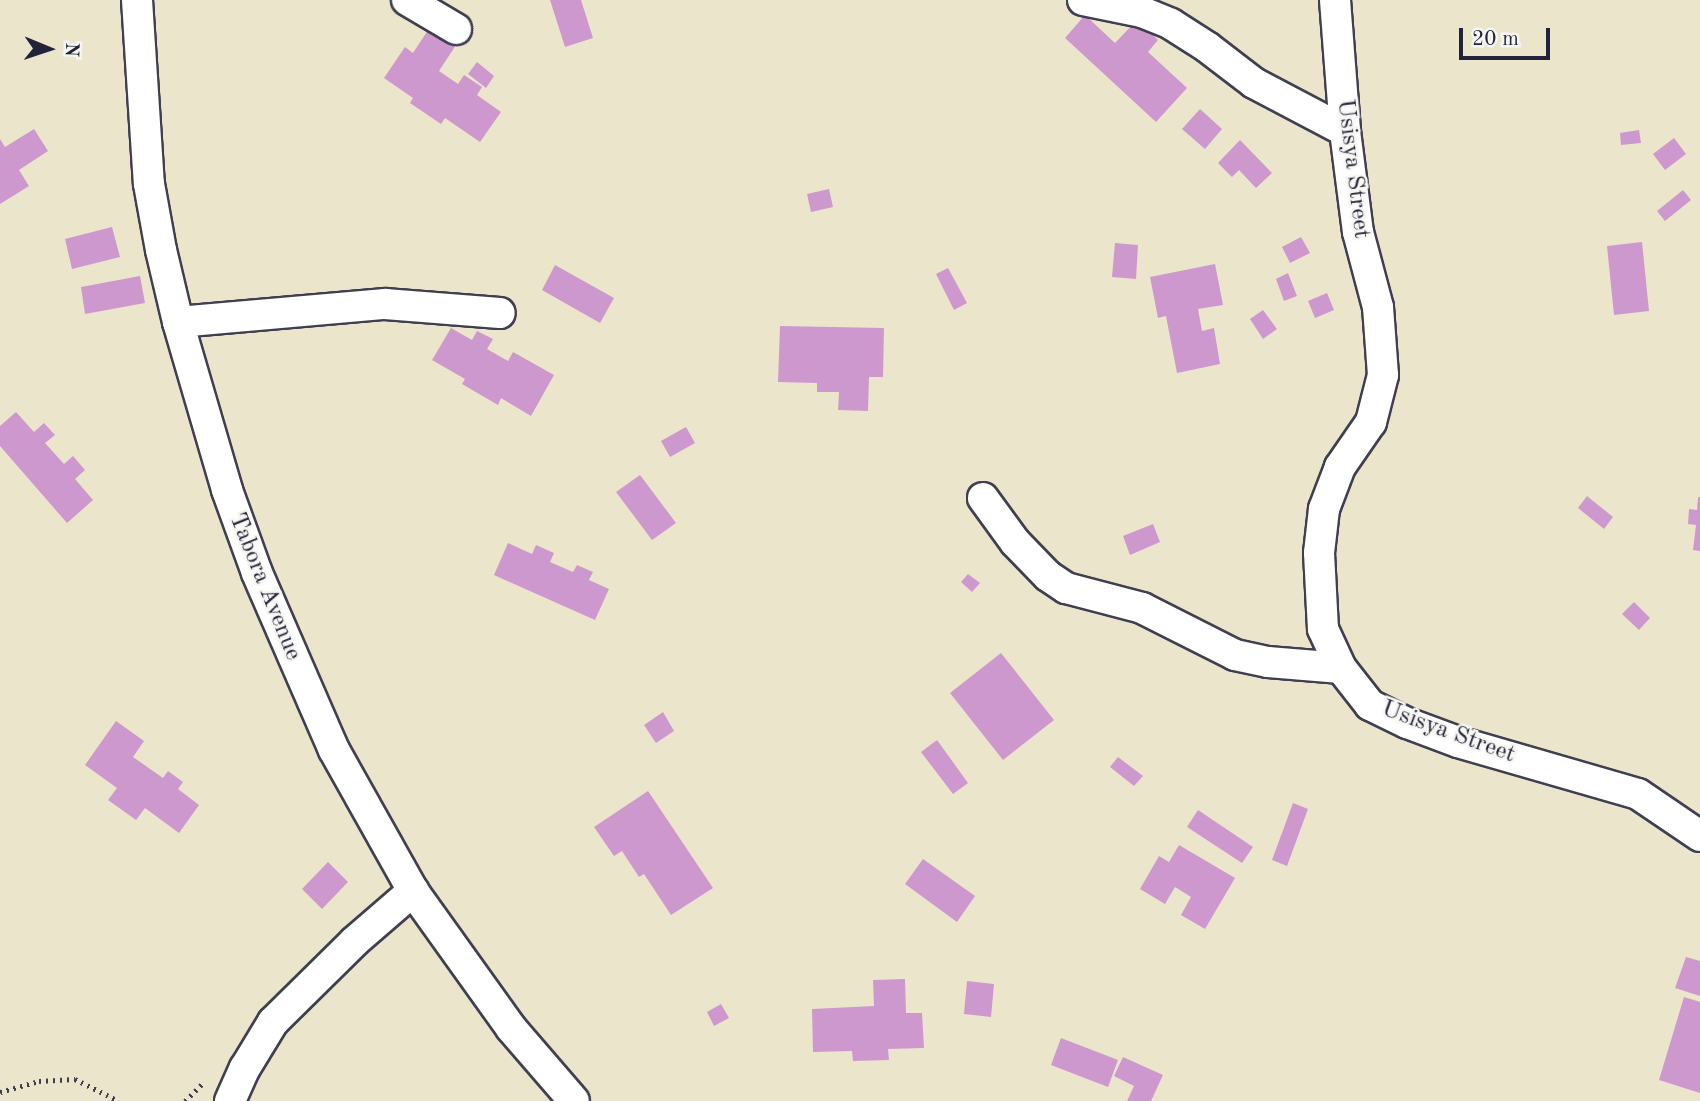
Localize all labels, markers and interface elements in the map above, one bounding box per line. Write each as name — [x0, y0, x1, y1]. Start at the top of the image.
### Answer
north arrow — [14, 14, 84, 84]
scale bar — [1462, 14, 1553, 58]
text: 20 m — [1472, 29, 1519, 50]
text: N — [61, 42, 80, 57]
street label: Usisya Street — [1329, 98, 1375, 240]
street label: Tabora Avenue — [221, 509, 307, 665]
street label: Usisya Street — [1377, 695, 1519, 771]

